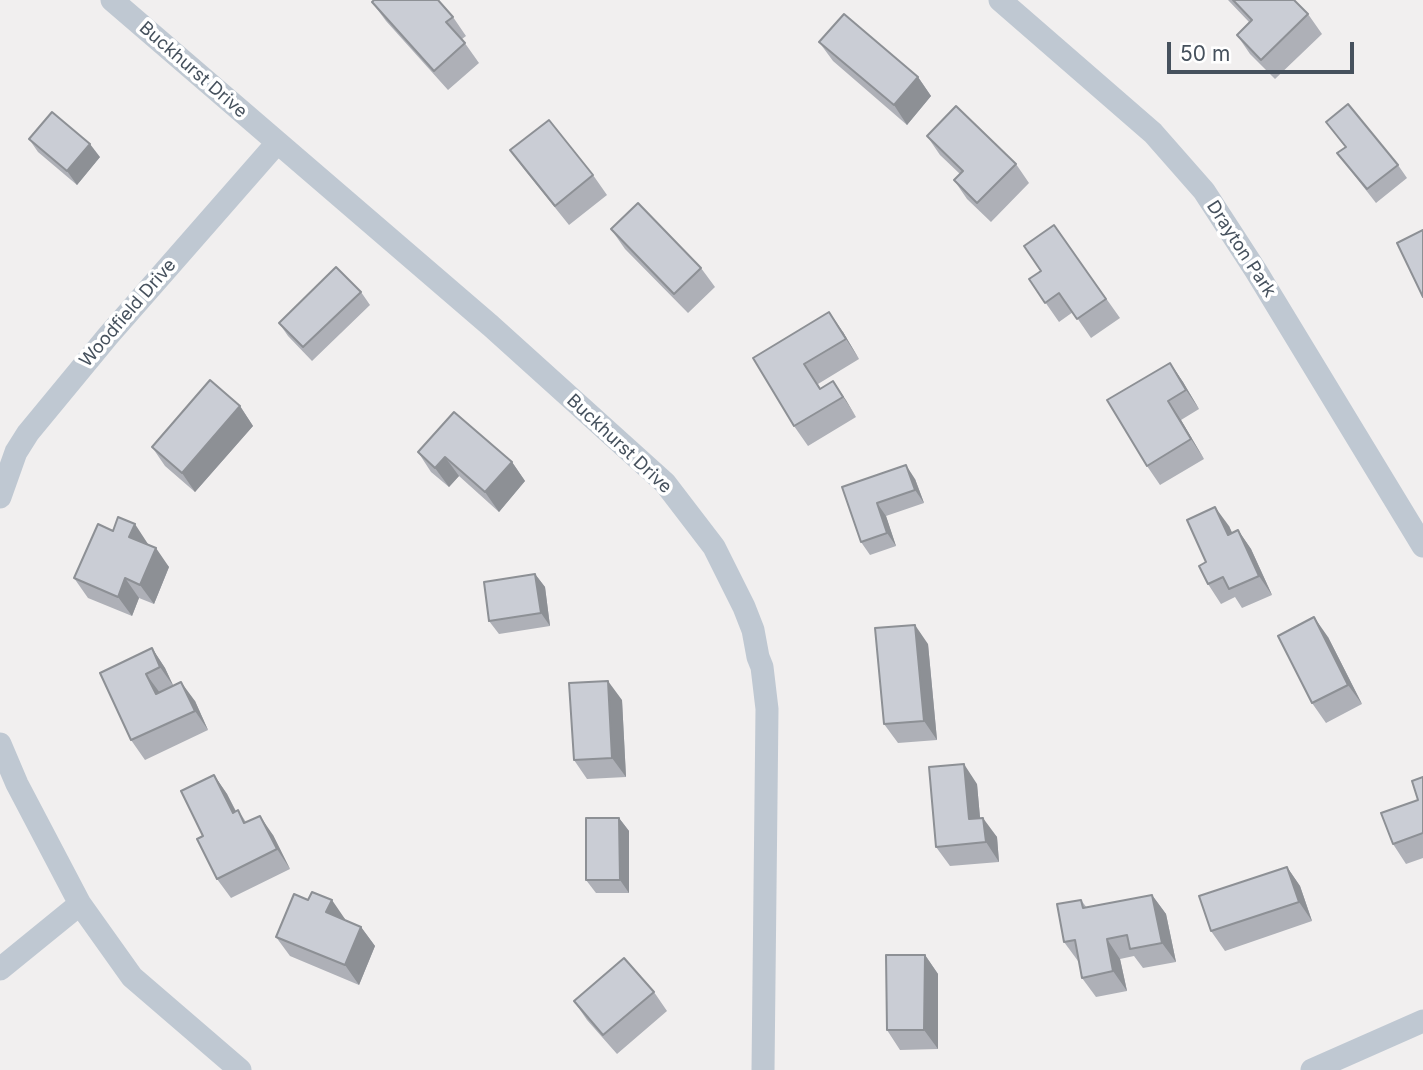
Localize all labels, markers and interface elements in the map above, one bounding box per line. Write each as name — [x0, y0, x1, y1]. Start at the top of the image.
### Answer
street label: Buckhurst Drive — [135, 17, 251, 123]
scale bar — [1171, 28, 1358, 72]
text: 50 m — [1180, 41, 1230, 66]
street label: Drayton Park — [1202, 197, 1280, 301]
street label: Woodfield Drive — [75, 255, 181, 371]
street label: Buckhurst Drive — [562, 390, 676, 498]

